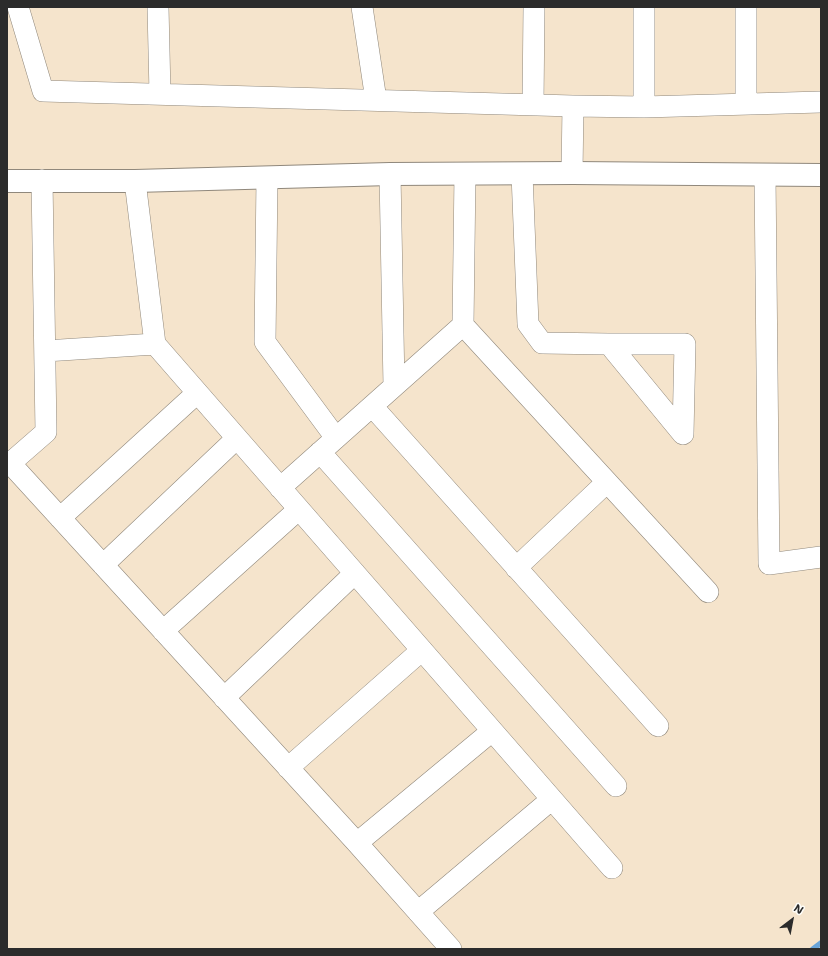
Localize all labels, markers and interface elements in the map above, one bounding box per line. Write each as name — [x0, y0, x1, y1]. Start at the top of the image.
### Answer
north arrow — [772, 900, 812, 940]
text: N — [791, 901, 806, 918]

